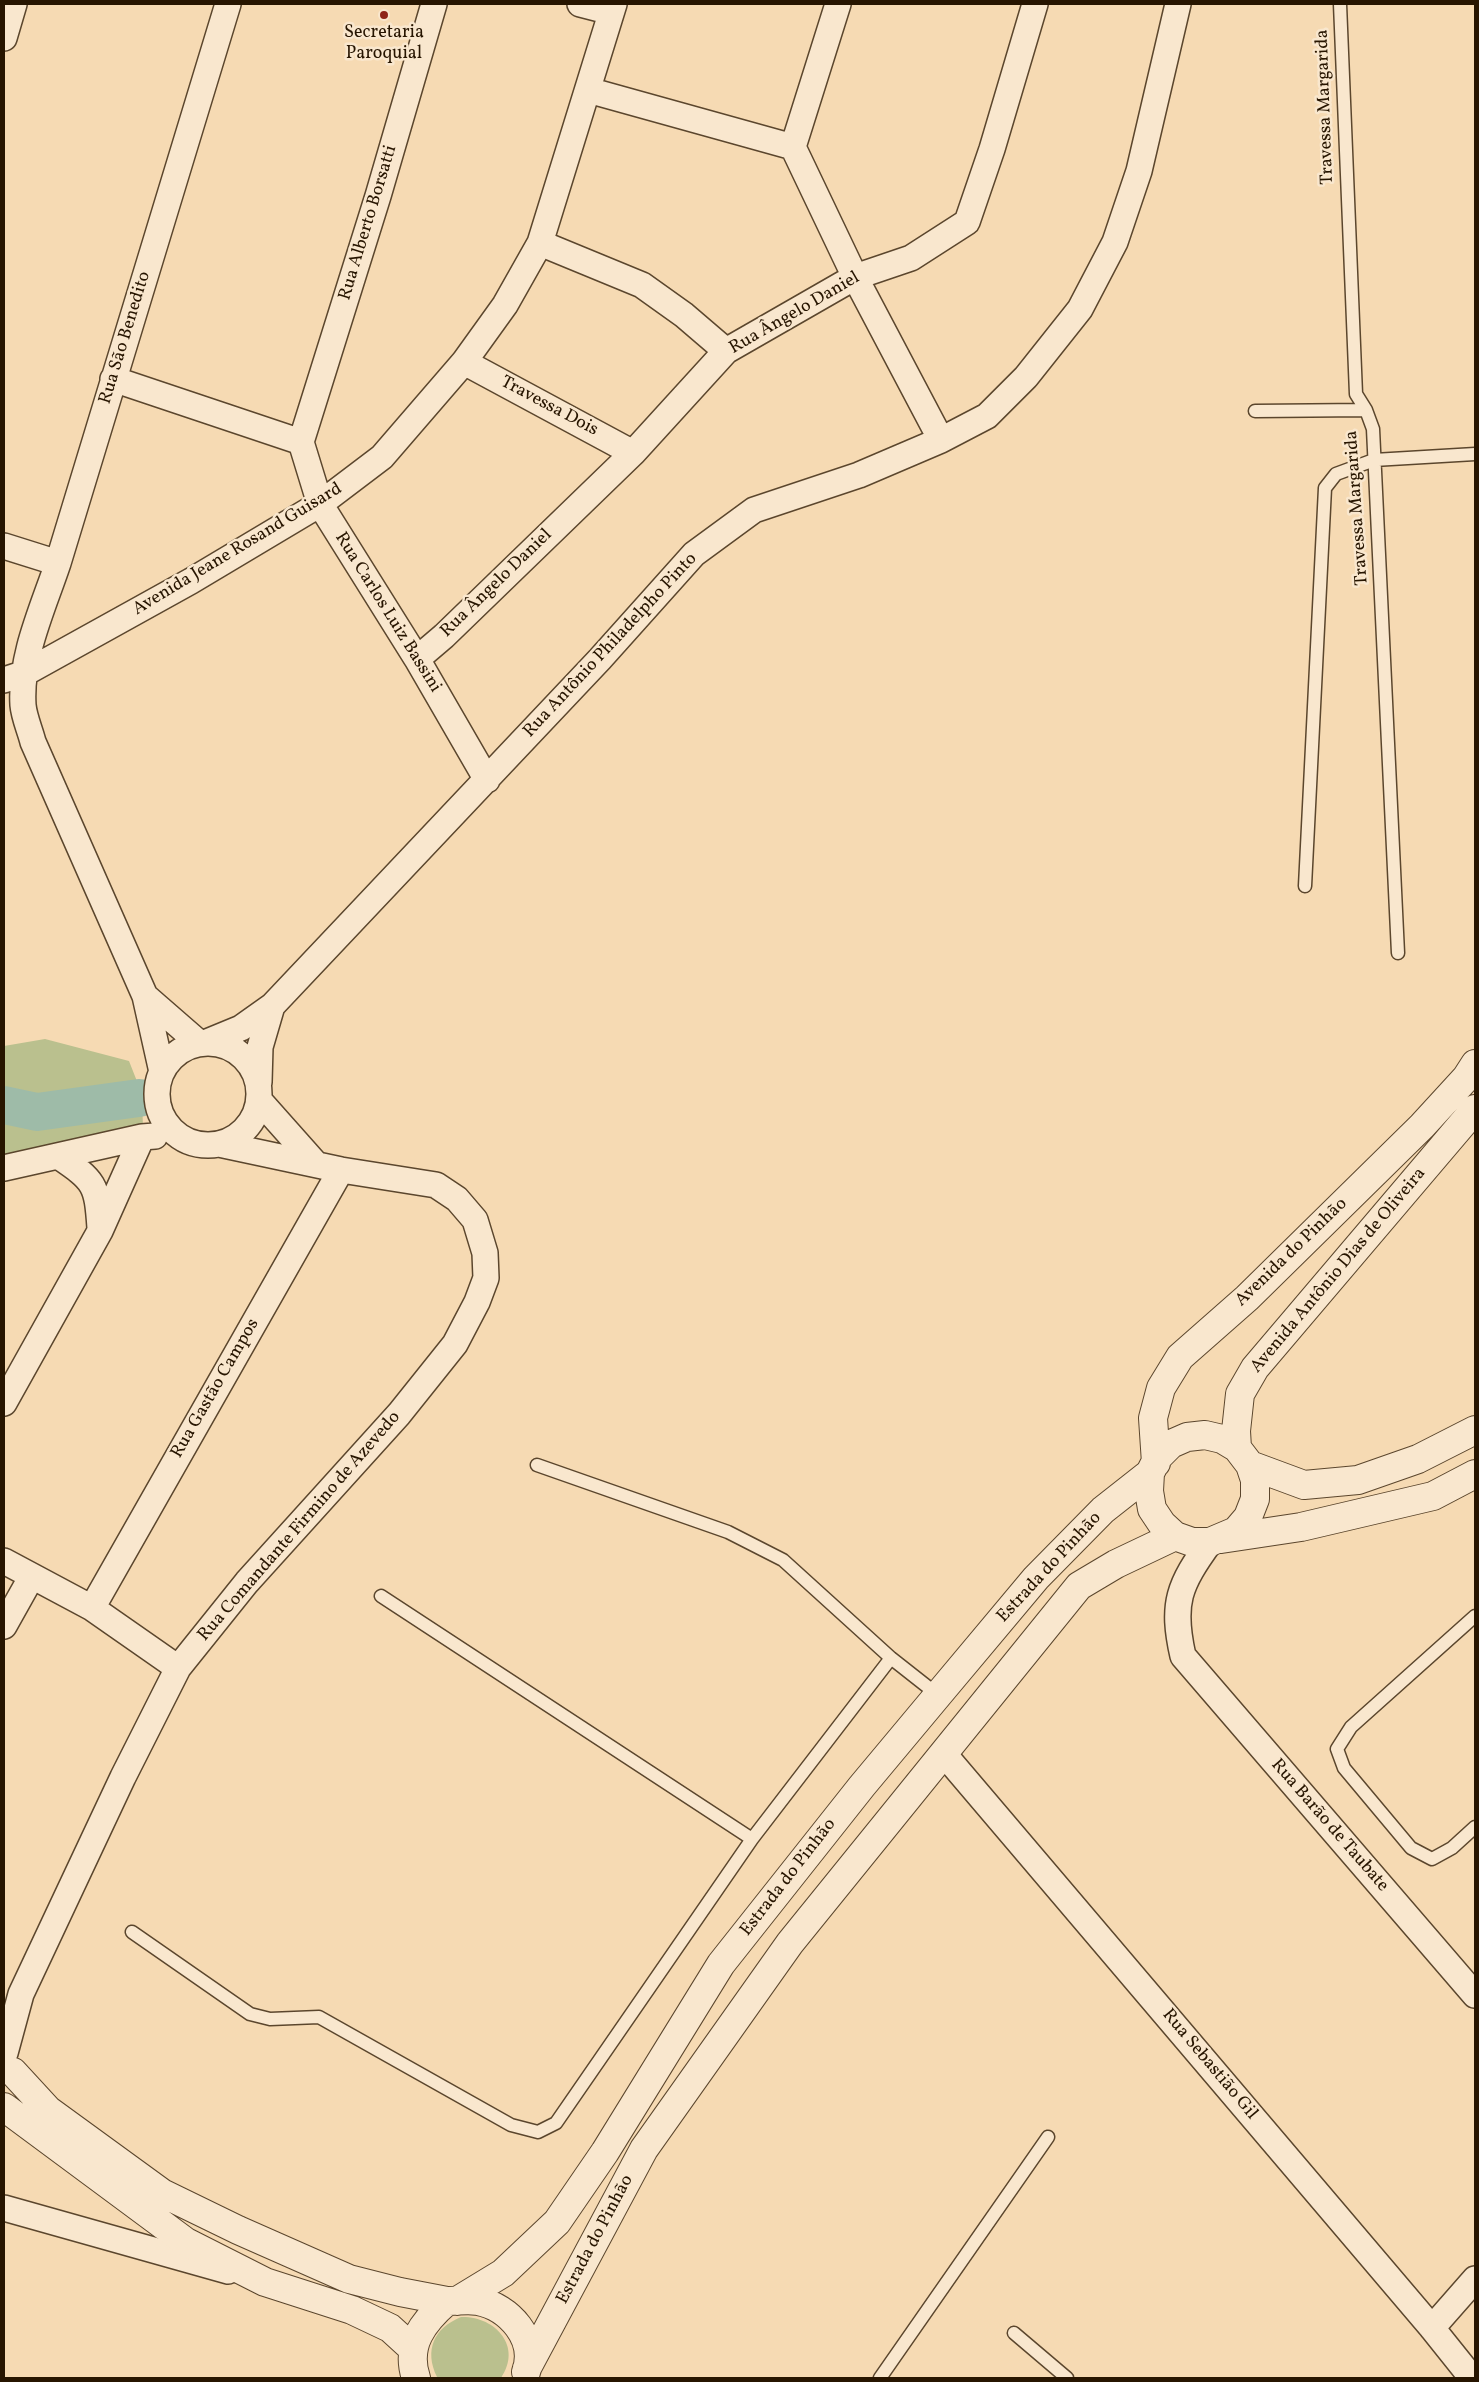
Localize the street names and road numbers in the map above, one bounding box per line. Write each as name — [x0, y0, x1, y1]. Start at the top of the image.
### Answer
street label: Travessa Margarida — [1313, 29, 1339, 185]
street label: Rua Alberto Borsatti — [335, 143, 403, 303]
street label: Rua Ângelo Daniel — [726, 268, 864, 360]
street label: Rua São Benedito — [96, 269, 156, 407]
street label: Travessa Dois — [496, 372, 602, 442]
street label: Travessa Margarida — [1342, 430, 1374, 586]
street label: Avenida Jeane Rosand Guisard — [129, 479, 347, 621]
street label: Rua Ângelo Daniel — [437, 525, 557, 643]
street label: Rua Carlos Luiz Bassini — [329, 529, 445, 697]
street label: Rua Antônio Philadelpho Pinto — [520, 549, 702, 743]
street label: Avenida Antônio Dias de Oliveira — [1247, 1164, 1431, 1378]
street label: Avenida do Pinhão — [1231, 1194, 1353, 1312]
street label: Rua Gastão Campos — [167, 1315, 265, 1463]
street label: Rua Comandante Firmino de Azevedo — [194, 1408, 406, 1646]
street label: Estrada do Pinhão — [993, 1508, 1107, 1628]
street label: Rua Barão de Taubate — [1265, 1755, 1393, 1897]
street label: Estrada do Pinhão — [736, 1815, 842, 1941]
street label: Rua Sebastião Gil — [1156, 2005, 1262, 2125]
street label: Estrada do Pinhão — [553, 2172, 639, 2308]

